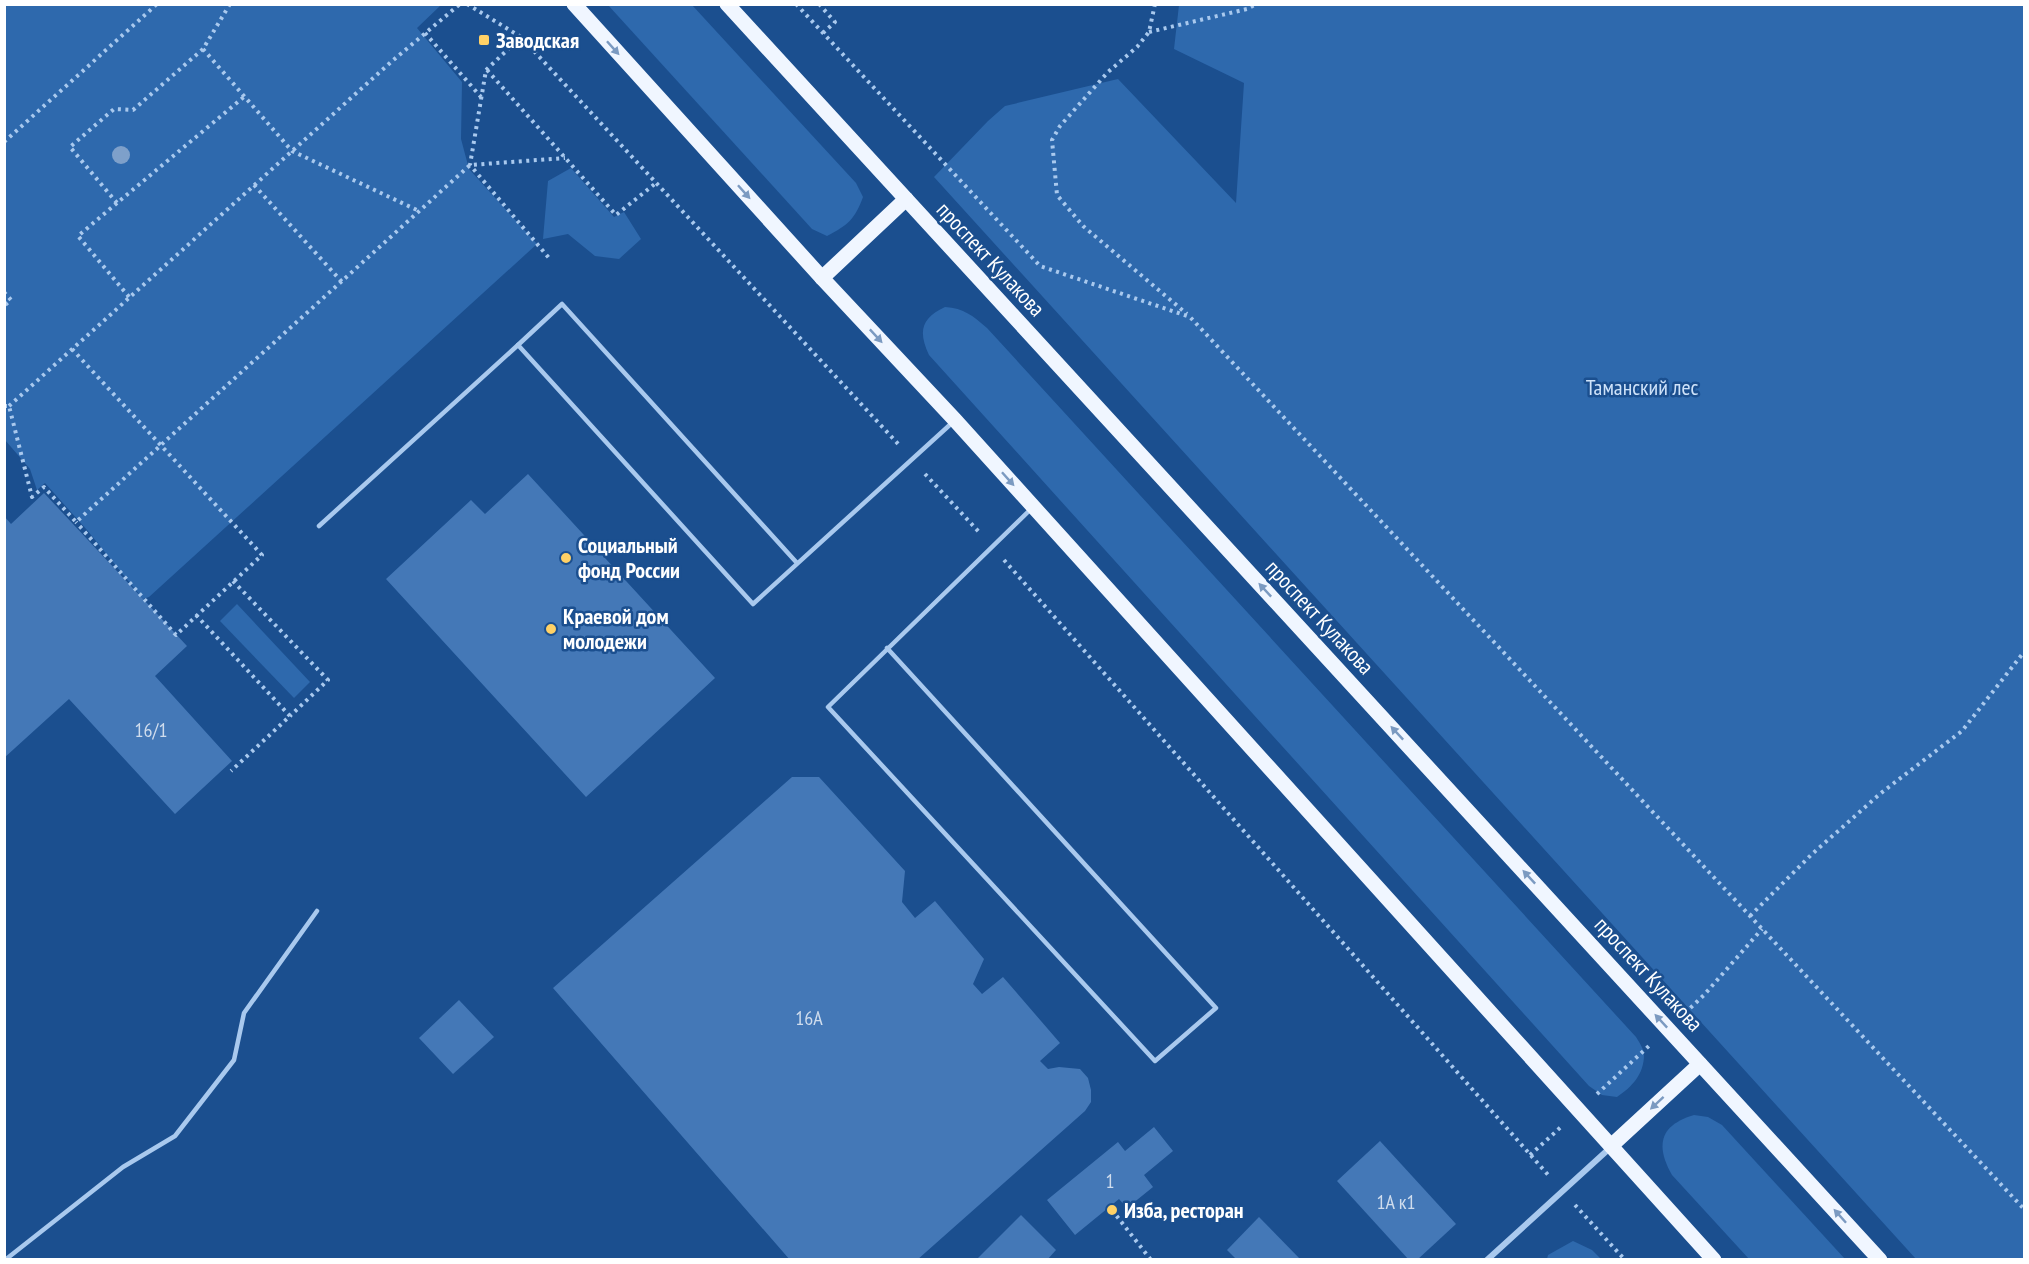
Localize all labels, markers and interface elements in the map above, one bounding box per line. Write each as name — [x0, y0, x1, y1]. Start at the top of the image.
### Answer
place label: Заводская — [496, 26, 579, 54]
marker: Заводская — [477, 33, 491, 47]
one-way arrow — [606, 40, 619, 55]
one-way arrow — [737, 184, 750, 199]
street label: проспект Кулакова — [931, 196, 1051, 322]
one-way arrow — [869, 328, 883, 343]
park label: Таманский лес — [1586, 373, 1698, 401]
one-way arrow — [1001, 471, 1014, 486]
place label: Социальный фонд России — [578, 531, 680, 584]
marker: Социальный фонд России — [559, 551, 573, 565]
street label: проспект Кулакова — [1260, 554, 1380, 680]
one-way arrow — [1259, 583, 1272, 598]
place label: Краевой дом молодежи — [563, 602, 669, 655]
marker: Краевой дом молодежи — [544, 622, 558, 636]
house number: 16/1 — [135, 717, 167, 743]
one-way arrow — [1390, 726, 1404, 741]
one-way arrow — [1523, 870, 1536, 885]
street label: проспект Кулакова — [1589, 911, 1709, 1037]
house number: 16А — [795, 1005, 823, 1031]
one-way arrow — [1654, 1014, 1668, 1028]
one-way arrow — [1651, 1096, 1665, 1110]
house number: 1 — [1106, 1168, 1115, 1194]
house number: 1А к1 — [1377, 1189, 1415, 1215]
place label: Изба, ресторан — [1124, 1196, 1244, 1224]
marker: Изба, ресторан — [1105, 1203, 1119, 1217]
one-way arrow — [1833, 1209, 1847, 1224]

